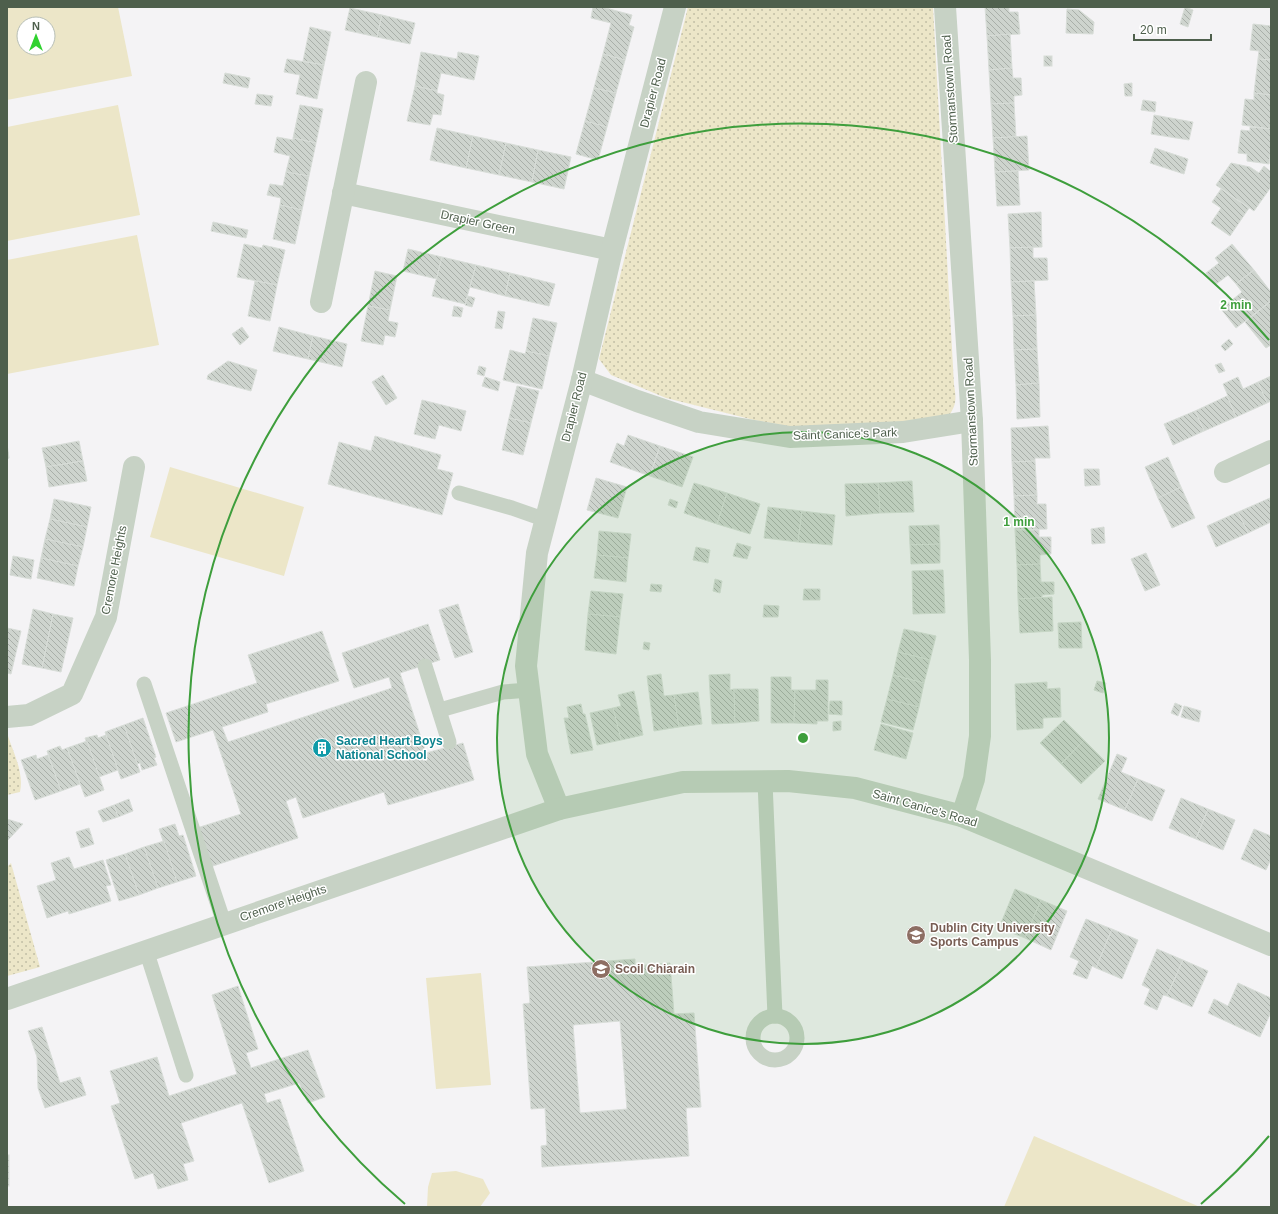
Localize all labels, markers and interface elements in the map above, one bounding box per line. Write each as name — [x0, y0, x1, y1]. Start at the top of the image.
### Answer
north arrow — [16, 16, 56, 56]
scale bar — [1134, 16, 1211, 42]
text: N — [32, 20, 40, 32]
text: 20 m — [1140, 23, 1167, 37]
street label: Stormanstown Road — [939, 34, 961, 144]
street label: Drapier Road — [637, 57, 669, 129]
street label: Drapier Green — [439, 207, 517, 237]
text: 2 min — [1220, 298, 1252, 312]
street label: Stormanstown Road — [961, 357, 981, 467]
street label: Drapier Road — [559, 371, 589, 443]
street label: Saint Canice's Park — [793, 425, 898, 443]
text: 1 min — [1003, 515, 1035, 529]
street label: Cremore Heights — [98, 524, 130, 616]
centre of rings — [796, 731, 810, 745]
place label: Sacred Heart Boys National School — [336, 734, 443, 762]
building icon: Sacred Heart Boys National School — [311, 737, 333, 759]
street label: Saint Canice's Road — [871, 786, 979, 830]
street label: Cremore Heights — [238, 882, 328, 924]
place label: Dublin City University Sports Campus — [930, 921, 1055, 949]
school or university icon: Dublin City University Sports Campus — [905, 924, 927, 946]
school or university icon: Scoil Chiarain — [590, 958, 612, 980]
place label: Scoil Chiarain — [615, 962, 695, 976]

